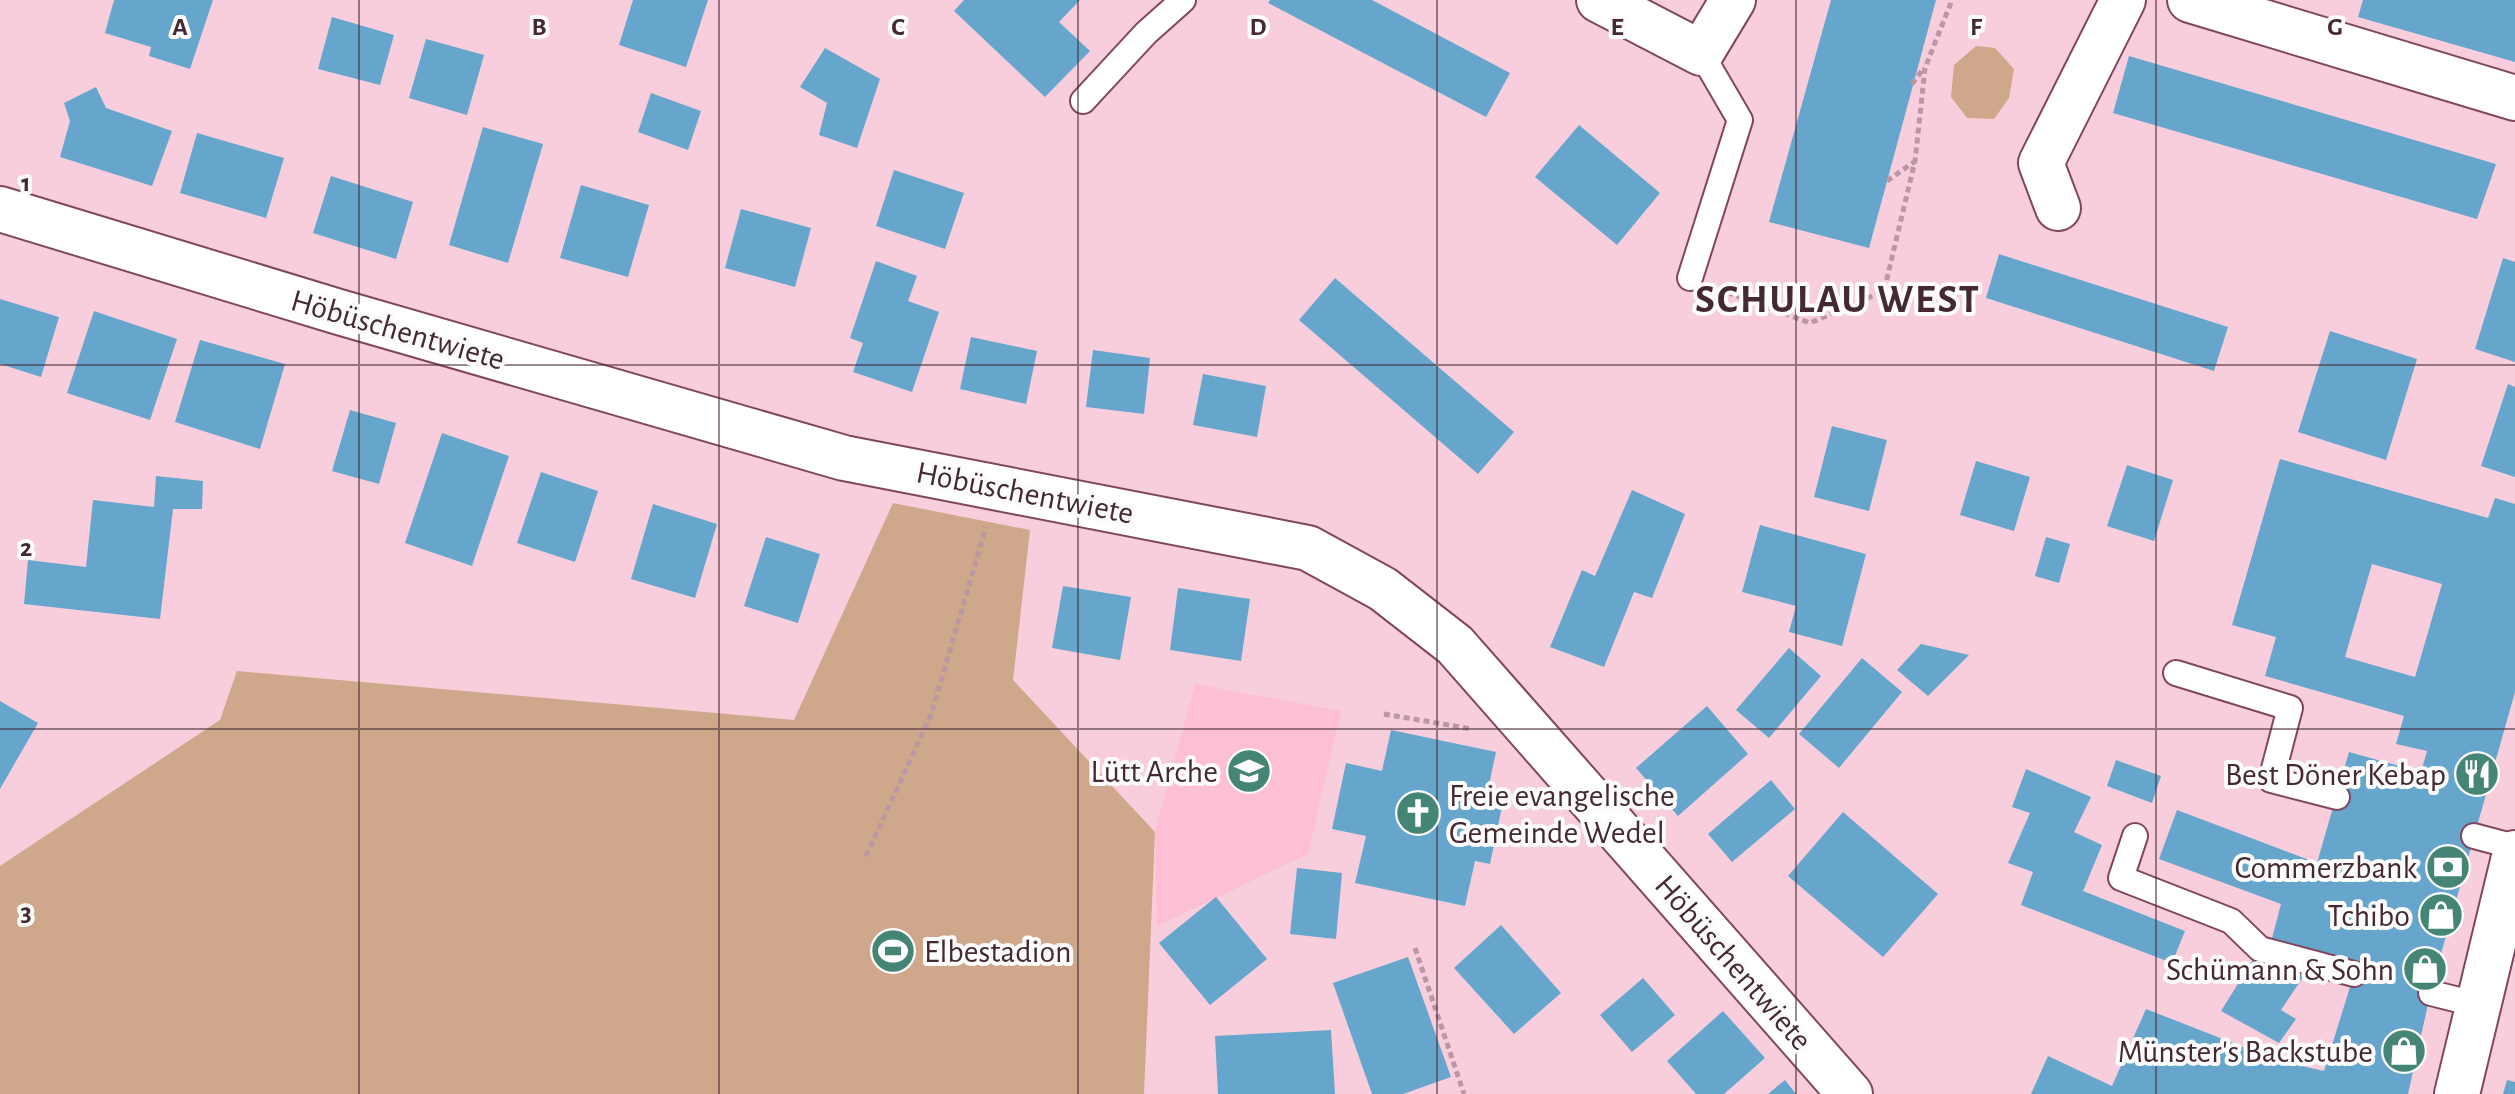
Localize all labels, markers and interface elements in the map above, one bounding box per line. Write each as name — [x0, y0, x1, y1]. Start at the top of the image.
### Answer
text: A — [172, 14, 188, 40]
text: B — [531, 14, 547, 40]
text: C — [891, 14, 905, 40]
text: D — [1249, 14, 1267, 40]
text: E — [1610, 14, 1624, 40]
text: F — [1970, 14, 1983, 40]
text: G — [2327, 14, 2343, 40]
text: 1 — [21, 170, 31, 196]
district label: SCHULAU WEST — [1695, 280, 1981, 320]
street label: Höbüschentwiete — [287, 284, 508, 376]
street label: Höbüschentwiete — [913, 456, 1136, 530]
text: 2 — [20, 535, 32, 561]
school or university icon: Lütt Arche — [1225, 747, 1273, 795]
restaurant icon: Best Döner Kebap — [2453, 750, 2501, 798]
place label: Lütt Arche — [1091, 756, 1218, 788]
place label: Best Döner Kebap — [2225, 759, 2446, 791]
place label: Freie evangelische Gemeinde Wedel — [1449, 780, 1675, 849]
church icon: Freie evangelische Gemeinde Wedel — [1394, 789, 1442, 837]
bank icon: Commerzbank — [2424, 843, 2472, 891]
place label: Commerzbank — [2234, 852, 2417, 884]
street label: Höbüschentwiete — [1649, 869, 1818, 1056]
shop icon: Tchibo — [2417, 891, 2465, 939]
text: 3 — [20, 900, 32, 926]
place label: Tchibo — [2328, 900, 2410, 932]
sports icon: Elbestadion — [869, 927, 917, 975]
place label: Elbestadion — [924, 936, 1072, 968]
shop icon: Schümann & Sohn — [2401, 945, 2449, 993]
place label: Schümann & Sohn — [2166, 954, 2394, 986]
shop icon: Münster's Backstube — [2380, 1027, 2428, 1075]
place label: Münster's Backstube — [2118, 1036, 2373, 1068]

